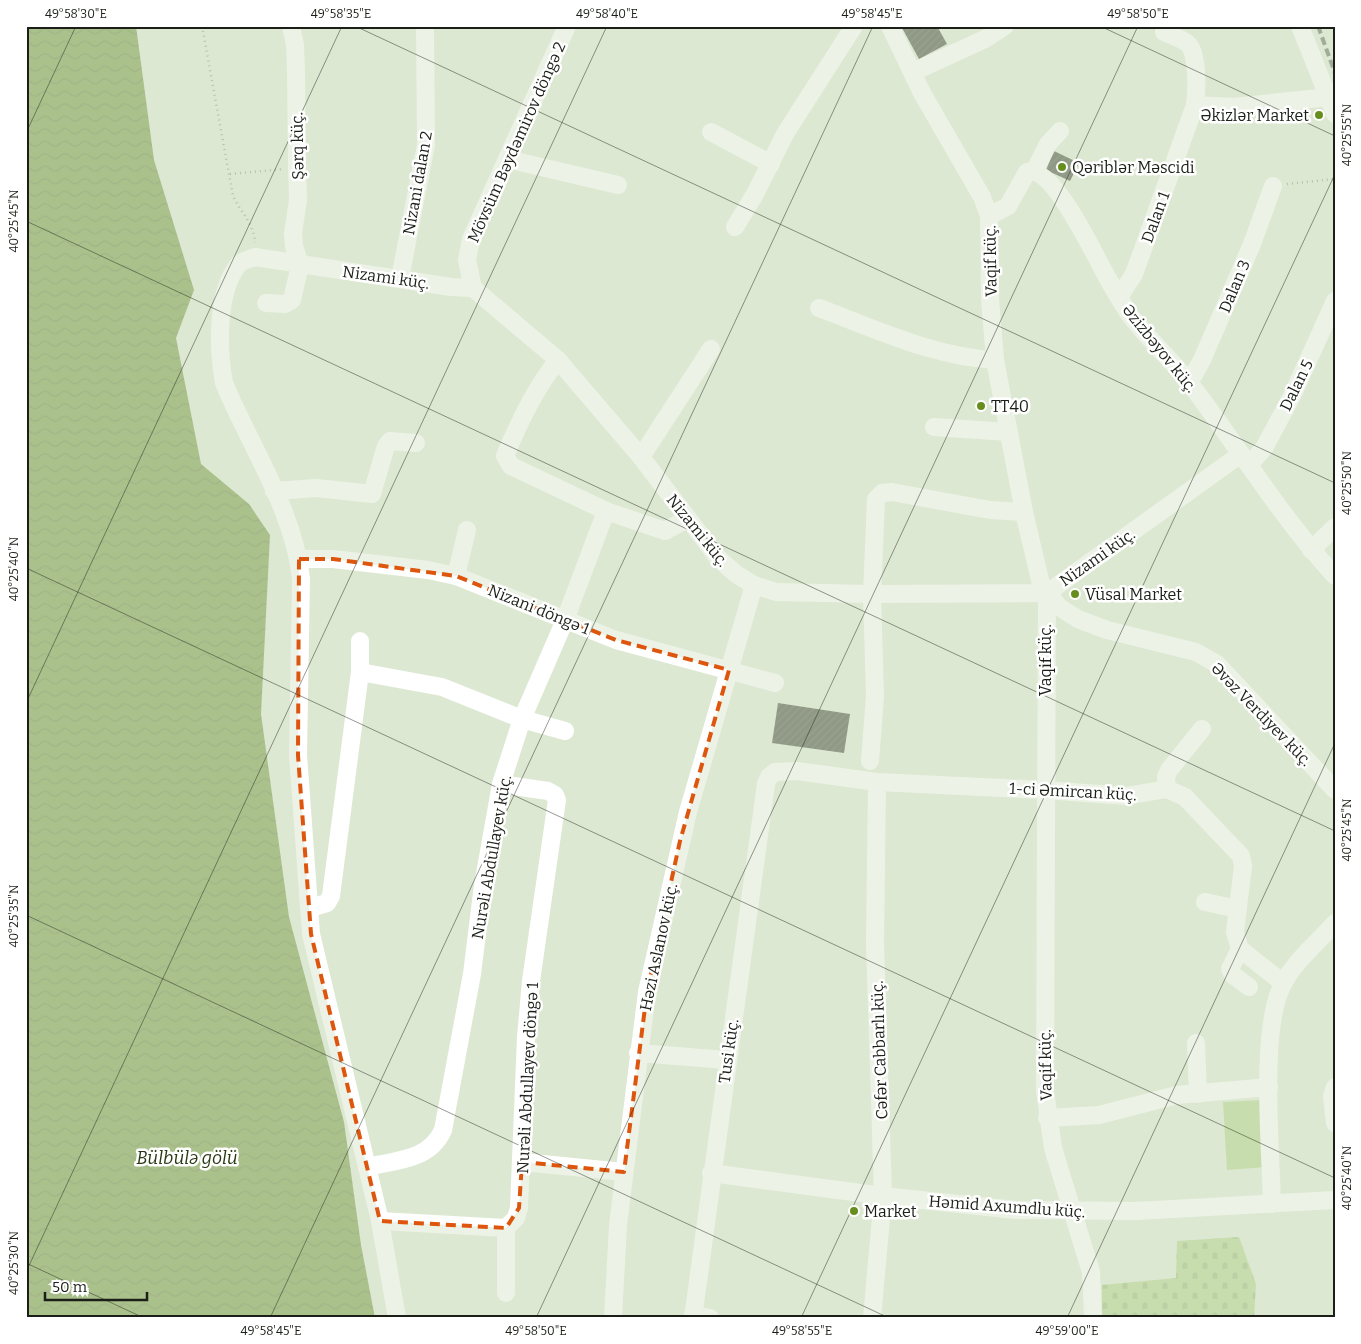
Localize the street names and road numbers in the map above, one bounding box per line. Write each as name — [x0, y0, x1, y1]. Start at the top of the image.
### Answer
street label: Mövsüm Bəydəmirov döngə 2 — [464, 39, 569, 245]
street label: Şərq küç. — [287, 112, 308, 180]
street label: Nizani dalan 2 — [399, 130, 436, 237]
street label: Dalan 1 — [1138, 189, 1174, 245]
street label: Vaqif küç. — [980, 225, 1001, 297]
street label: Dalan 3 — [1215, 257, 1254, 315]
street label: Nizami küç. — [341, 262, 431, 293]
street label: Əzizbəyov küç. — [1118, 300, 1201, 396]
street label: Dalan 5 — [1276, 356, 1317, 414]
street label: Nizami küç. — [663, 490, 733, 570]
street label: Nizami küç. — [1056, 525, 1139, 590]
street label: Nizani döngə 1 — [485, 580, 593, 639]
street label: Vaqif küç. — [1036, 624, 1055, 696]
street label: Əvəz Verdiyev küç. — [1207, 659, 1316, 770]
street label: Nurəli Abdullayev küç. — [468, 774, 515, 941]
street label: 1-ci Əmircan küç. — [1009, 779, 1137, 804]
street label: Həzi Aslanov küç. — [636, 882, 681, 1013]
street label: Cəfər Cabbarlı küç. — [868, 980, 891, 1120]
street label: Nurəli Abdullayev döngə 1 — [513, 981, 542, 1174]
street label: Tusi küç. — [715, 1018, 742, 1085]
street label: Vaqif küç. — [1035, 1029, 1056, 1101]
street label: Həmid Axumdlu küç. — [928, 1192, 1086, 1221]

